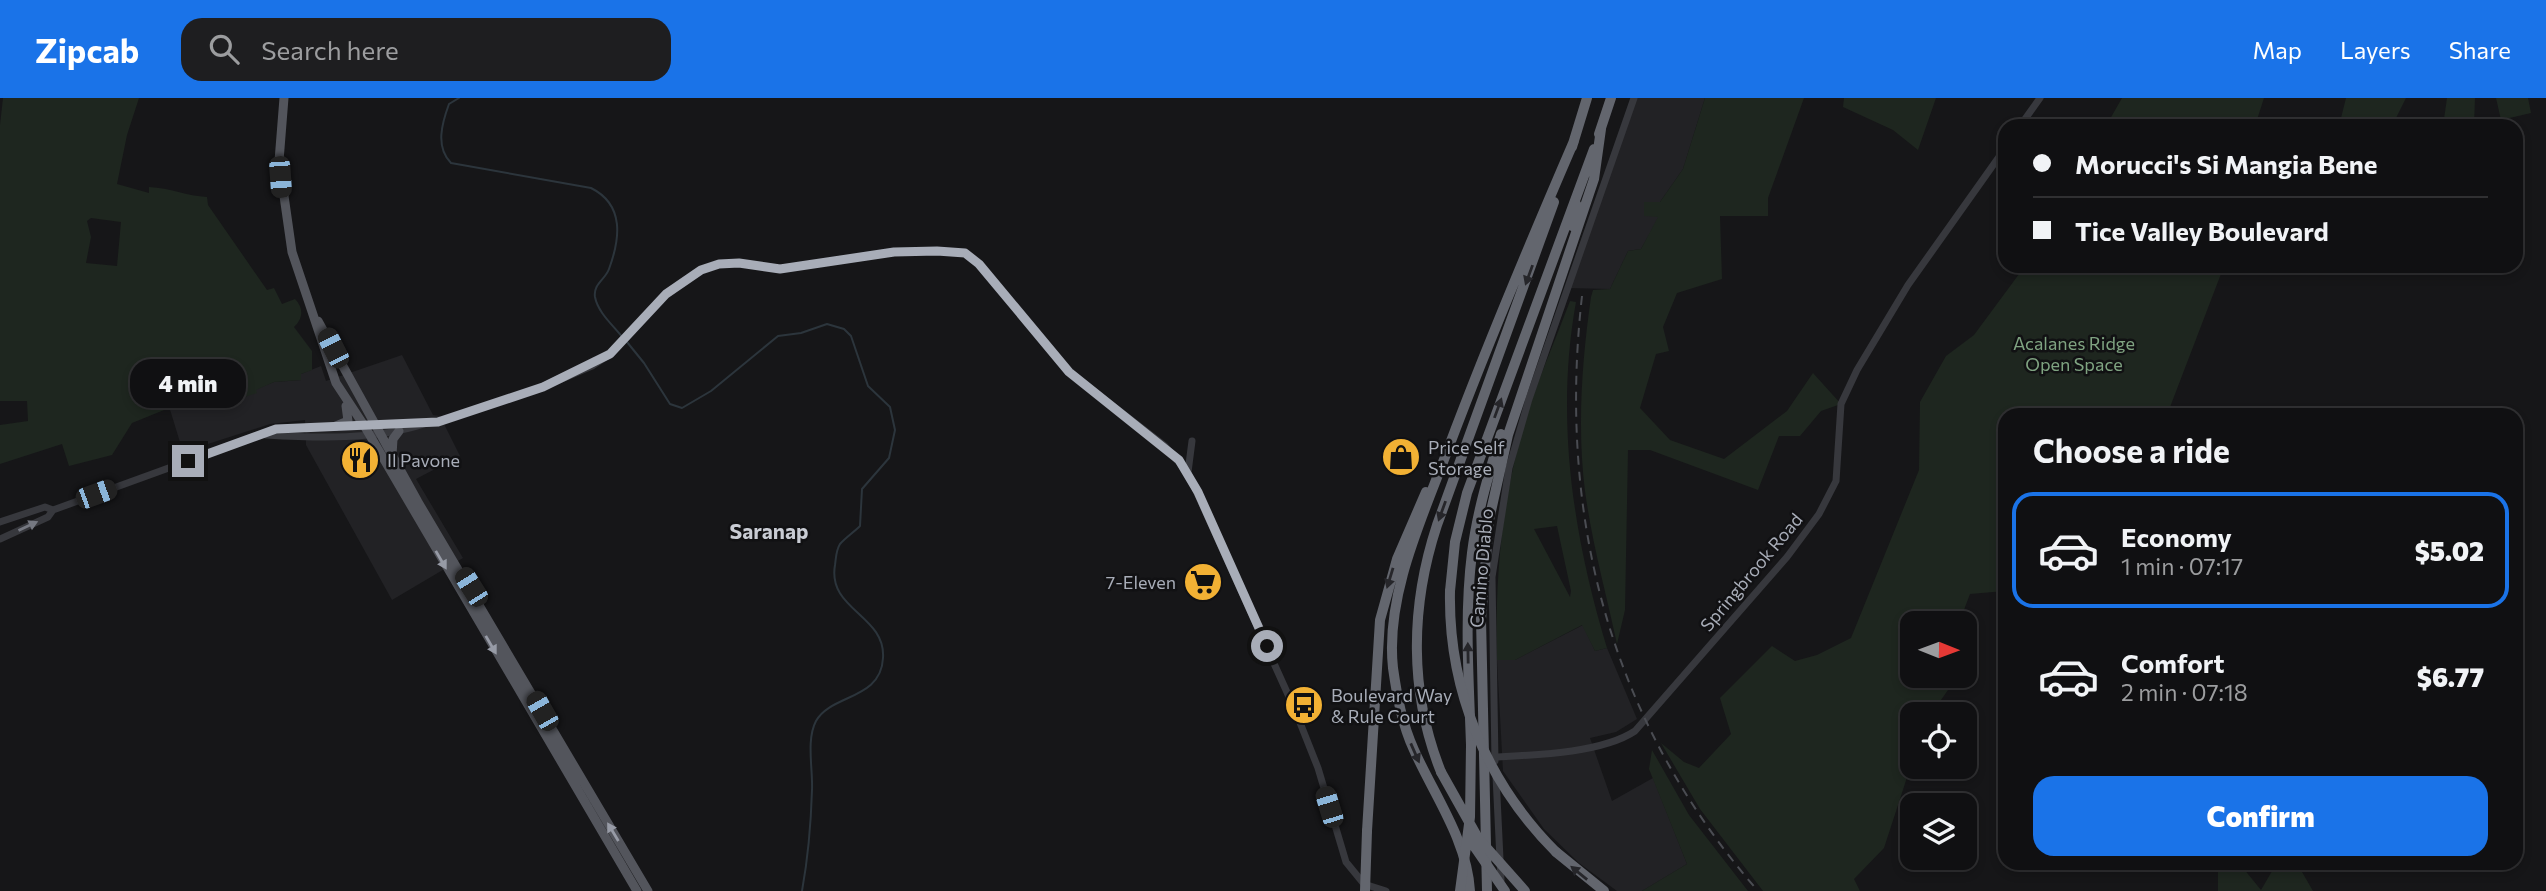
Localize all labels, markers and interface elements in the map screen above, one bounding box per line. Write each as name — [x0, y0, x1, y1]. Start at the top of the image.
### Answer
search box — [181, 18, 671, 81]
text: Zipcab — [35, 29, 139, 70]
icon: search — [205, 30, 243, 68]
text: Search here — [261, 34, 399, 65]
text: Map — [2253, 35, 2302, 64]
text: Layers — [2340, 35, 2411, 64]
text: Share — [2449, 35, 2511, 64]
text: Morucci's Si Mangia Bene — [2075, 148, 2378, 179]
car — [269, 155, 292, 199]
text: Tice Valley Boulevard — [2075, 215, 2329, 246]
one-way arrow — [1523, 265, 1534, 286]
car — [315, 325, 352, 371]
park label: Acalanes Ridge Open Space — [2013, 332, 2135, 375]
callout: 4 min — [130, 360, 246, 408]
text: 4 min — [159, 369, 217, 397]
one-way arrow — [1493, 397, 1504, 418]
text: Choose a ride — [2033, 430, 2230, 470]
shop icon: Price Self Storage — [1380, 436, 1422, 478]
place label: Price Self Storage — [1428, 436, 1506, 479]
restaurant icon: Il Pavone — [339, 439, 381, 481]
route end — [172, 445, 204, 477]
place label: Il Pavone — [387, 449, 460, 471]
car — [73, 477, 120, 511]
one-way arrow — [1436, 501, 1447, 522]
street label: Camino Diablo — [1465, 507, 1497, 629]
street label: Springbrook Road — [1695, 508, 1807, 636]
district label: Saranap — [730, 518, 808, 543]
icon: car — [2037, 519, 2100, 582]
one-way arrow — [18, 520, 38, 532]
text: Economy — [2121, 521, 2232, 552]
text: $5.02 — [2415, 535, 2484, 566]
one-way arrow — [435, 550, 448, 569]
text: 1 min · 07:17 — [2121, 552, 2243, 580]
supermarket icon: 7-Eleven — [1182, 561, 1224, 603]
car — [451, 564, 492, 610]
one-way arrow — [1385, 568, 1395, 589]
place label: 7-Eleven — [1106, 571, 1176, 593]
north arrow — [1900, 611, 1978, 688]
map controls — [1900, 611, 1977, 870]
route start — [1251, 630, 1283, 662]
one-way arrow — [485, 635, 497, 655]
one-way arrow — [1462, 641, 1474, 663]
icon: car — [2037, 645, 2100, 708]
text: Comfort — [2121, 647, 2224, 678]
text: $6.77 — [2417, 661, 2484, 692]
text: 2 min · 07:18 — [2121, 678, 2248, 706]
bus stop icon: Boulevard Way & Rule Court — [1283, 684, 1325, 726]
place label: Boulevard Way & Rule Court — [1331, 684, 1452, 727]
car — [523, 688, 562, 734]
button: locate — [1900, 702, 1977, 779]
one-way arrow — [1410, 742, 1421, 763]
button: Confirm — [2033, 776, 2488, 856]
car — [1313, 784, 1346, 830]
button: layers — [1900, 793, 1977, 870]
one-way arrow — [607, 823, 619, 842]
one-way arrow — [1571, 865, 1589, 880]

